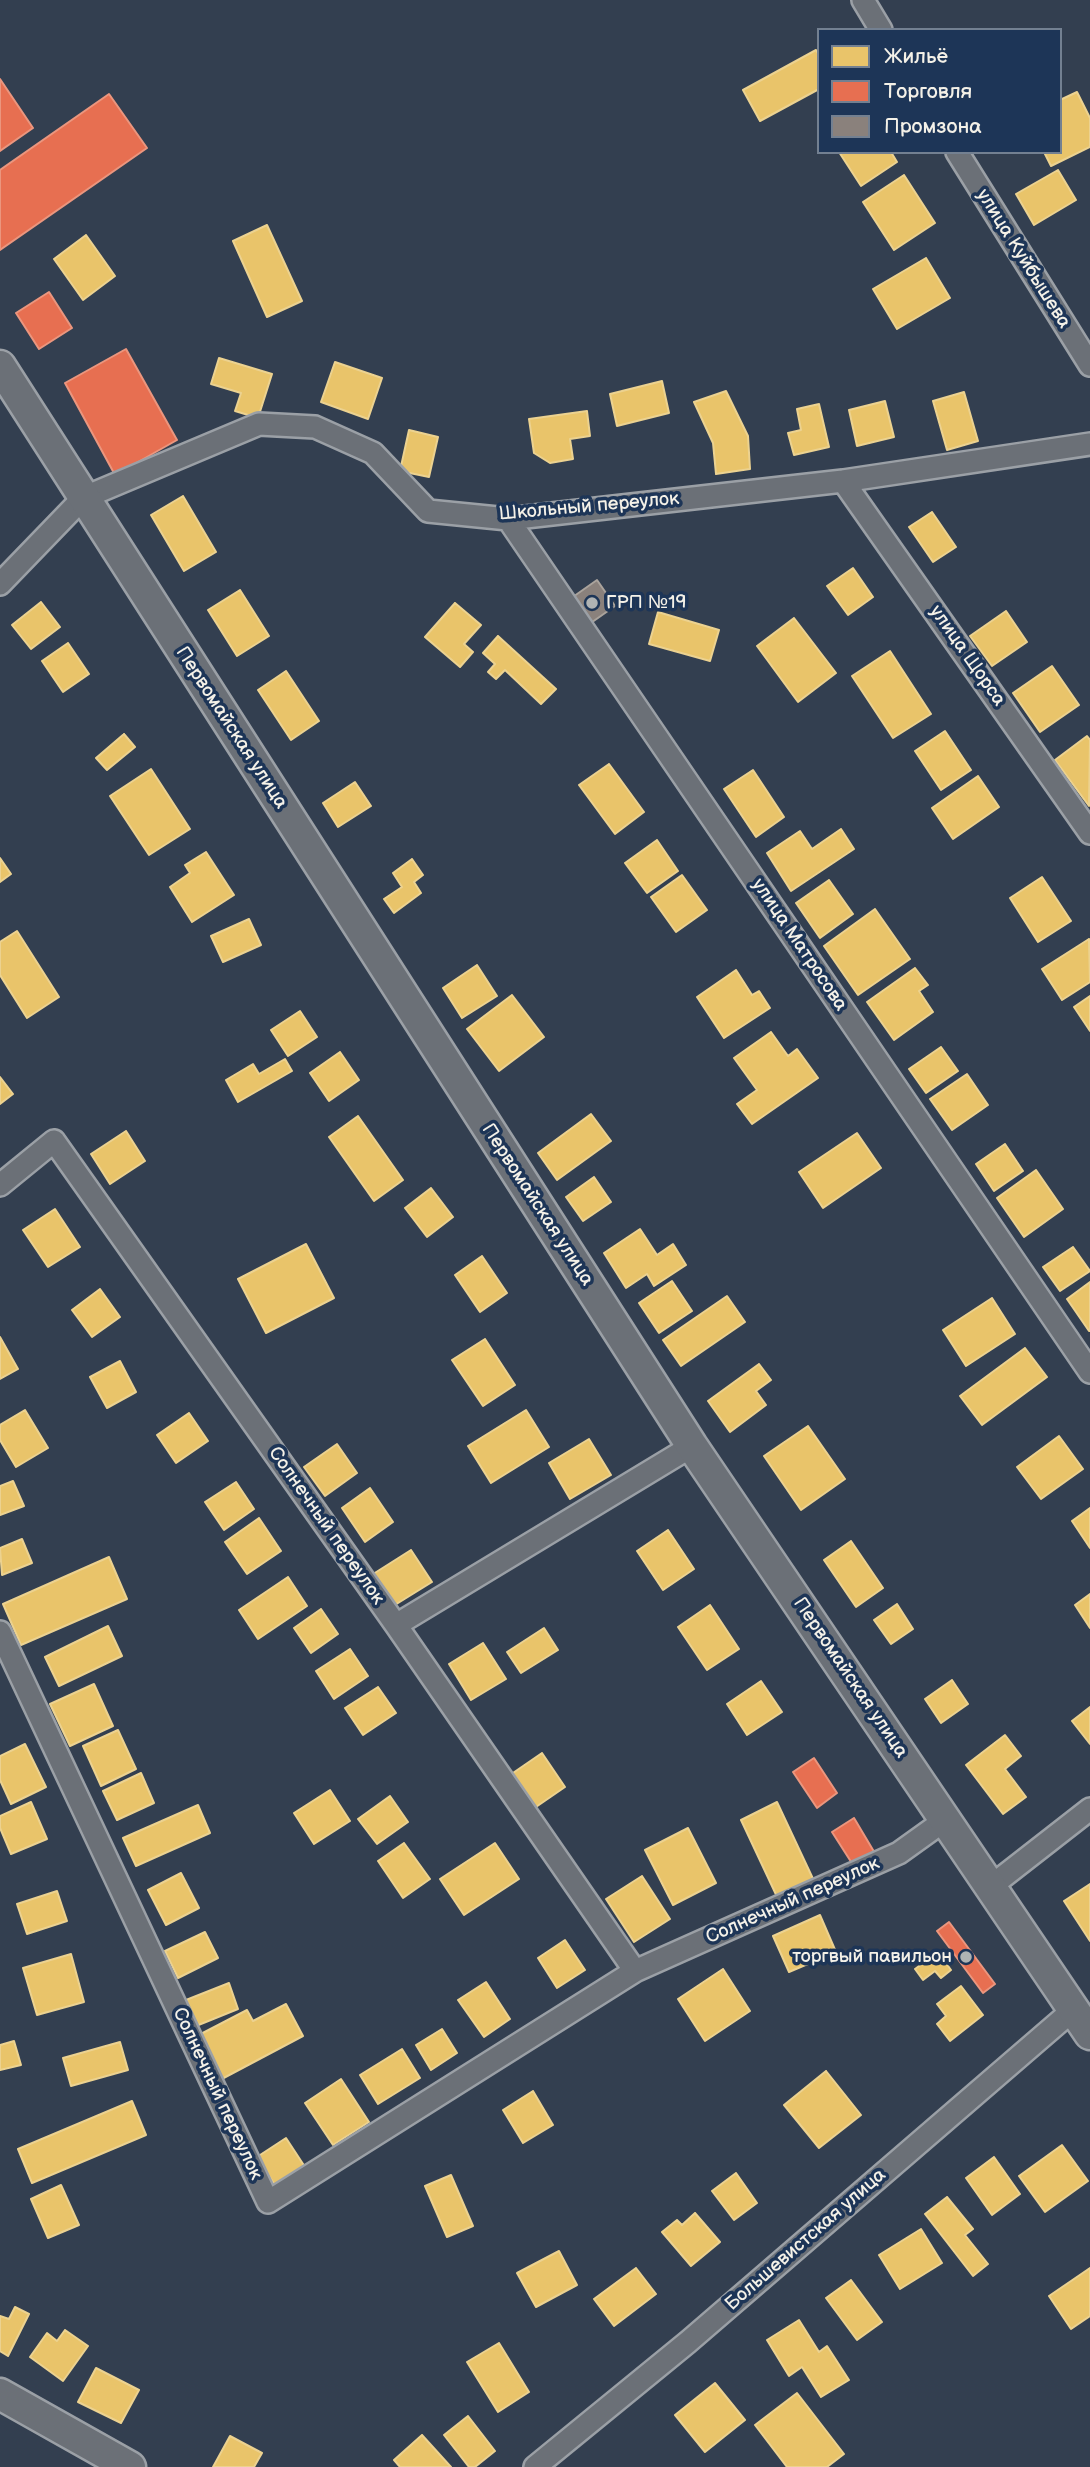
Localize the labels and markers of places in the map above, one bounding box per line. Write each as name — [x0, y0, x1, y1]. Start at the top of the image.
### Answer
place label: ГРП №19 — [606, 592, 687, 614]
marker: ГРП №19 — [584, 595, 600, 611]
place label: торгвый павильон — [792, 1946, 952, 1968]
marker: торгвый павильон — [958, 1949, 974, 1965]

